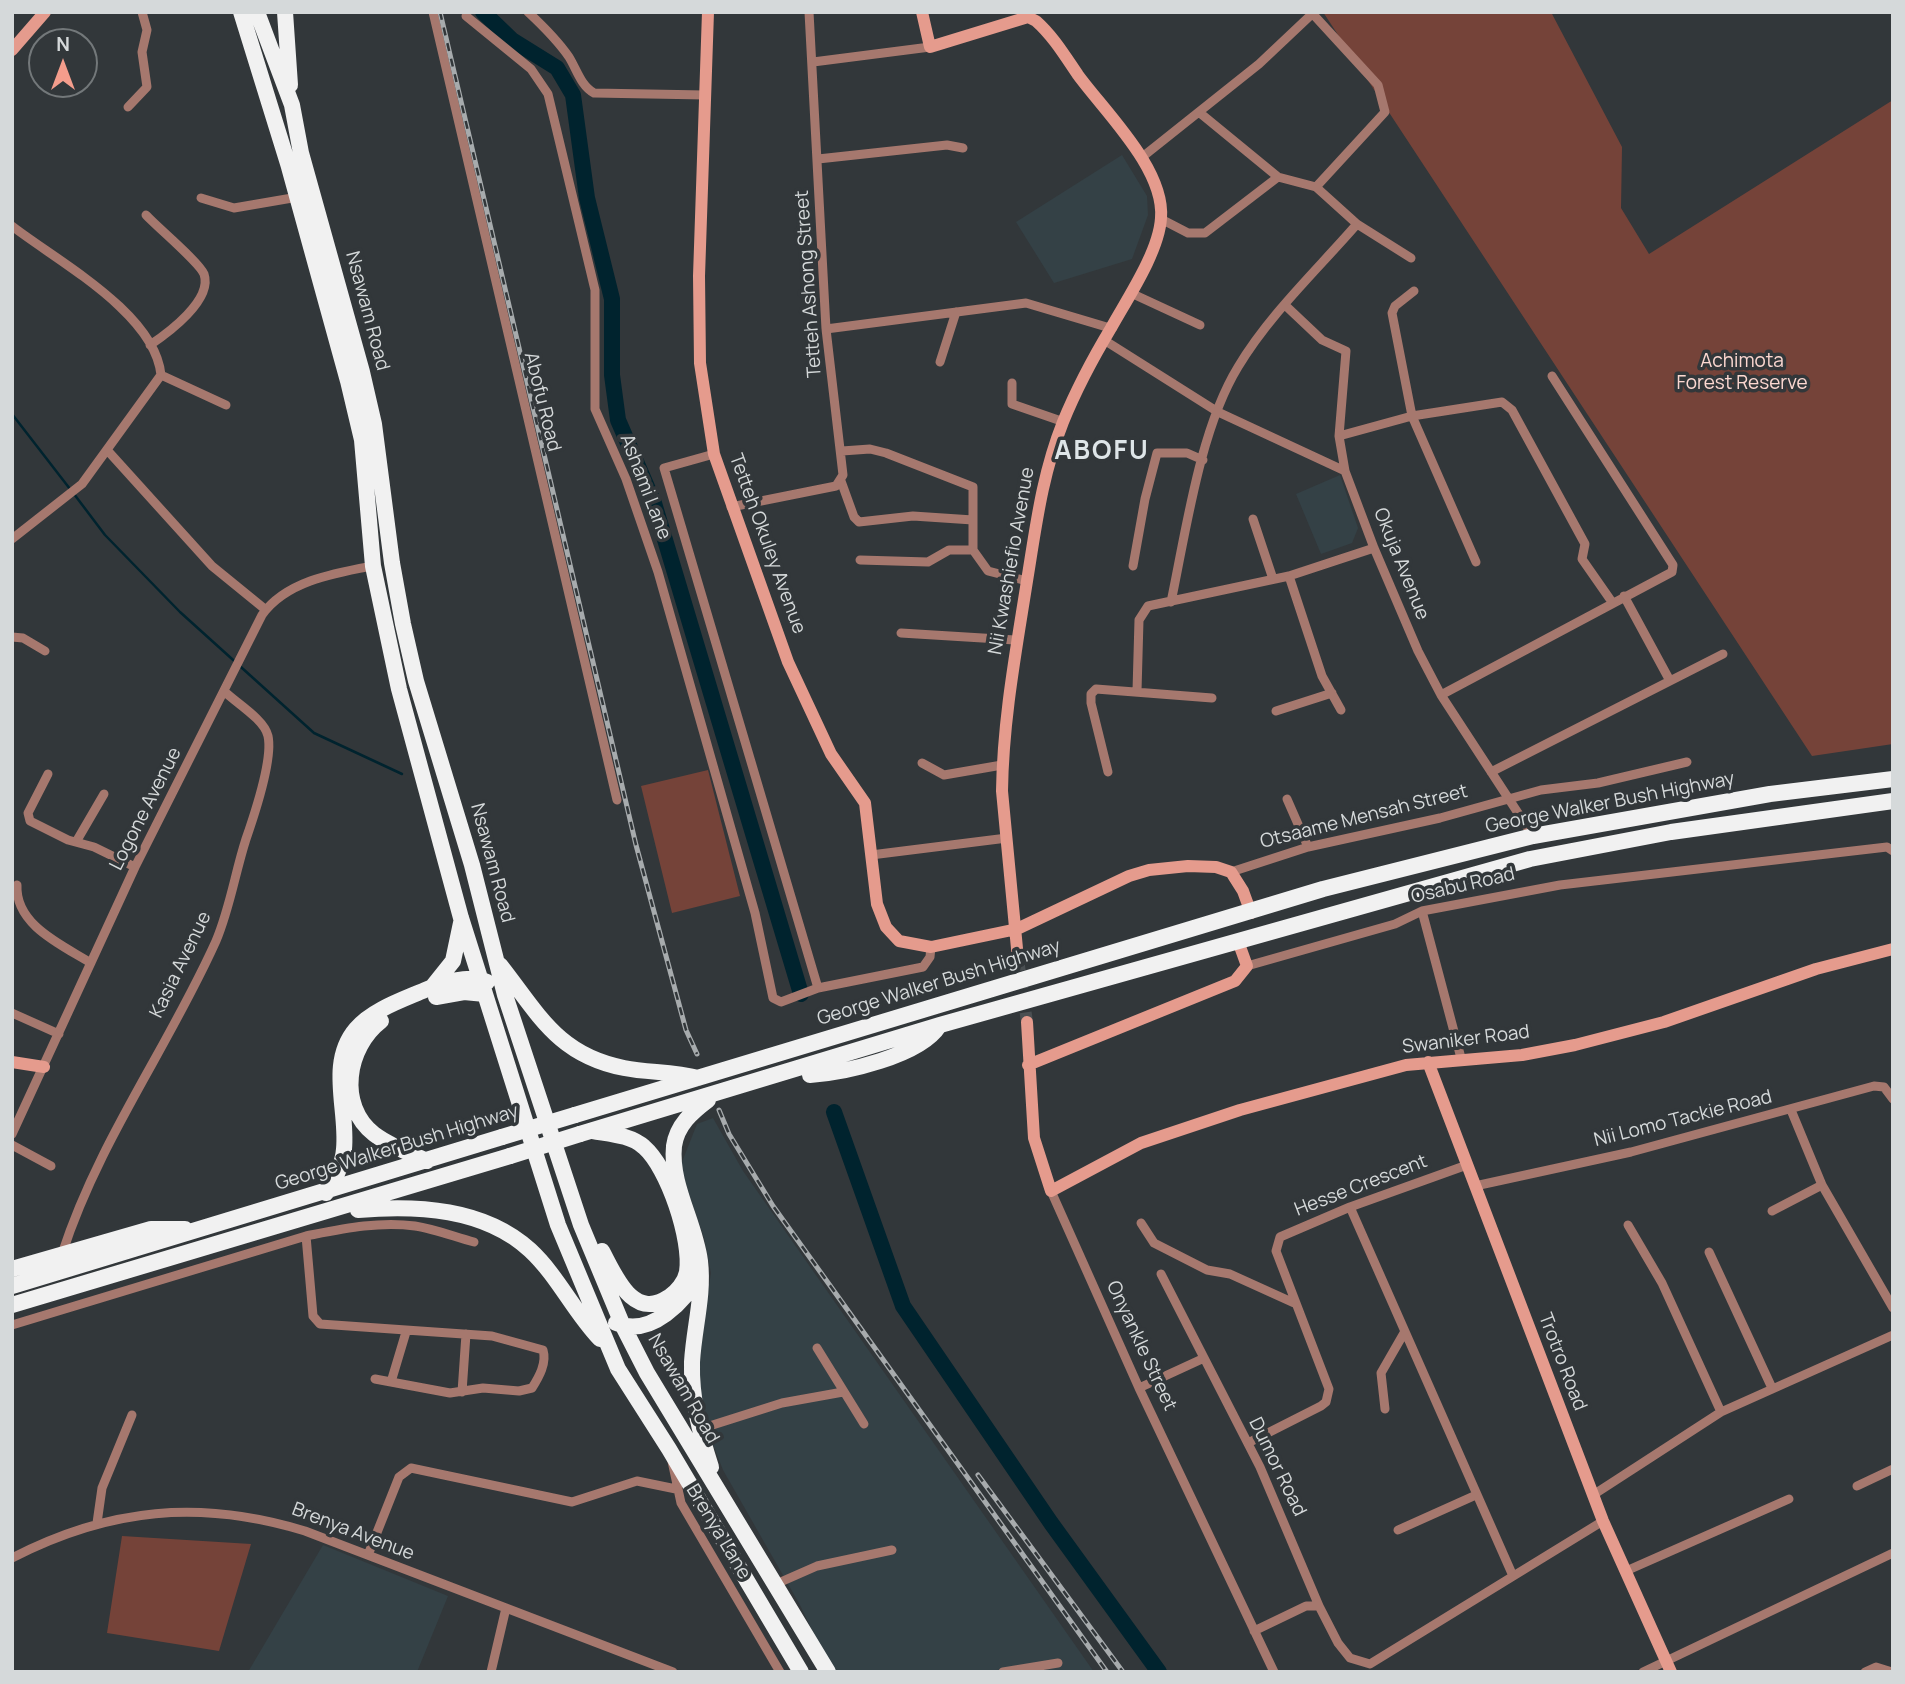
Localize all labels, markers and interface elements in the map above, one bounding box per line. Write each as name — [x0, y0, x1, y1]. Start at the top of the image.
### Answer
north arrow — [28, 28, 98, 98]
text: N — [56, 31, 70, 57]
street label: Tetteh Ashong Street — [791, 189, 827, 379]
street label: Nsawam Road — [340, 249, 394, 373]
street label: Abofu Road — [519, 350, 565, 454]
park label: Achimota Forest Reserve — [1676, 351, 1808, 395]
street label: Ashami Lane — [615, 431, 675, 543]
district label: ABOFU — [1055, 436, 1149, 468]
street label: Tetteh Okuley Avenue — [724, 451, 810, 637]
street label: Nii Kwashiefio Avenue — [984, 466, 1040, 656]
street label: Okuja Avenue — [1368, 505, 1434, 623]
street label: Logone Avenue — [105, 744, 187, 874]
street label: George Walker Bush Highway — [1484, 768, 1736, 838]
street label: Otsaame Mensah Street — [1258, 780, 1470, 854]
street label: Nsawam Road — [465, 801, 519, 925]
street label: Osabu Road — [1409, 863, 1517, 909]
street label: Kasia Avenue — [145, 908, 217, 1022]
street label: George Walker Bush Highway — [815, 935, 1063, 1031]
street label: Swaniker Road — [1401, 1021, 1531, 1059]
street label: Nii Lomo Tackie Road — [1592, 1086, 1774, 1152]
street label: George Walker Bush Highway — [273, 1100, 521, 1196]
street label: Hesse Crescent — [1291, 1150, 1431, 1222]
street label: Onyankle Street — [1101, 1277, 1181, 1415]
street label: Trotro Road — [1533, 1310, 1591, 1414]
street label: Nsawam Road — [642, 1330, 724, 1448]
street label: Dumor Road — [1243, 1414, 1311, 1520]
street label: Brenya Lane — [681, 1480, 755, 1584]
street label: Brenya Avenue — [289, 1498, 417, 1566]

